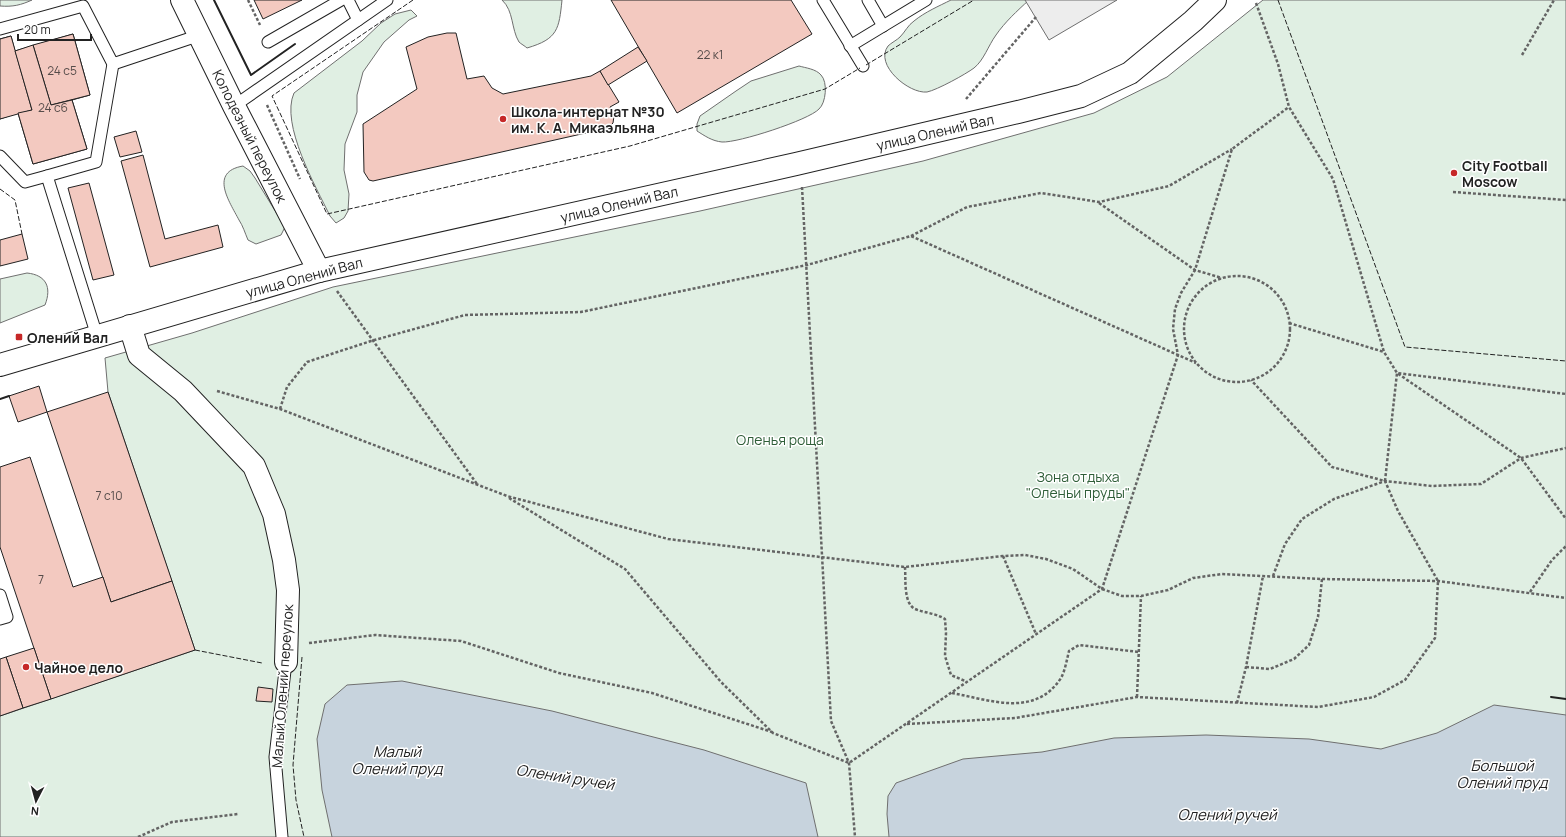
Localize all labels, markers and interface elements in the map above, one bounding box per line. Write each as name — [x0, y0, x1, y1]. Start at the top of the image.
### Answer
scale bar — [18, 16, 91, 42]
text: 20 m — [24, 21, 51, 38]
house number: 22 к1 — [697, 46, 723, 63]
house number: 24 с5 — [47, 62, 77, 79]
street label: Колодезный переулок — [208, 66, 292, 207]
house number: 24 c6 — [38, 99, 68, 116]
place label: Школа-интернат №30 им. К. А. Микаэльяна — [511, 102, 665, 137]
street label: улица Олений Вал — [874, 109, 996, 155]
marker: Школа-интернат №30 им. К. А. Микаэльяна — [498, 114, 508, 124]
place label: City Football Moscow — [1462, 156, 1548, 191]
marker: City Football Moscow — [1449, 168, 1459, 178]
street label: улица Олений Вал — [558, 181, 680, 227]
street label: улица Олений Вал — [244, 252, 364, 302]
place label: Олений Вал — [27, 328, 108, 347]
marker: Олений Вал — [14, 332, 24, 342]
park label: Оленья роща — [736, 430, 824, 449]
park label: Зона отдыха "Оленьи пруды" — [1026, 467, 1130, 502]
house number: 7 с10 — [95, 487, 123, 504]
house number: 7 — [38, 571, 44, 588]
street label: Малый Олений переулок — [267, 602, 297, 768]
place label: Чайное дело — [34, 658, 123, 677]
marker: Чайное дело — [21, 662, 31, 672]
water label: Малый Олений пруд — [352, 741, 443, 779]
water label: Большой Олений пруд — [1457, 755, 1548, 793]
water label: Олений ручей — [514, 759, 617, 795]
north arrow — [16, 781, 56, 821]
text: N — [30, 804, 40, 819]
water label: Олений ручей — [1177, 804, 1278, 825]

